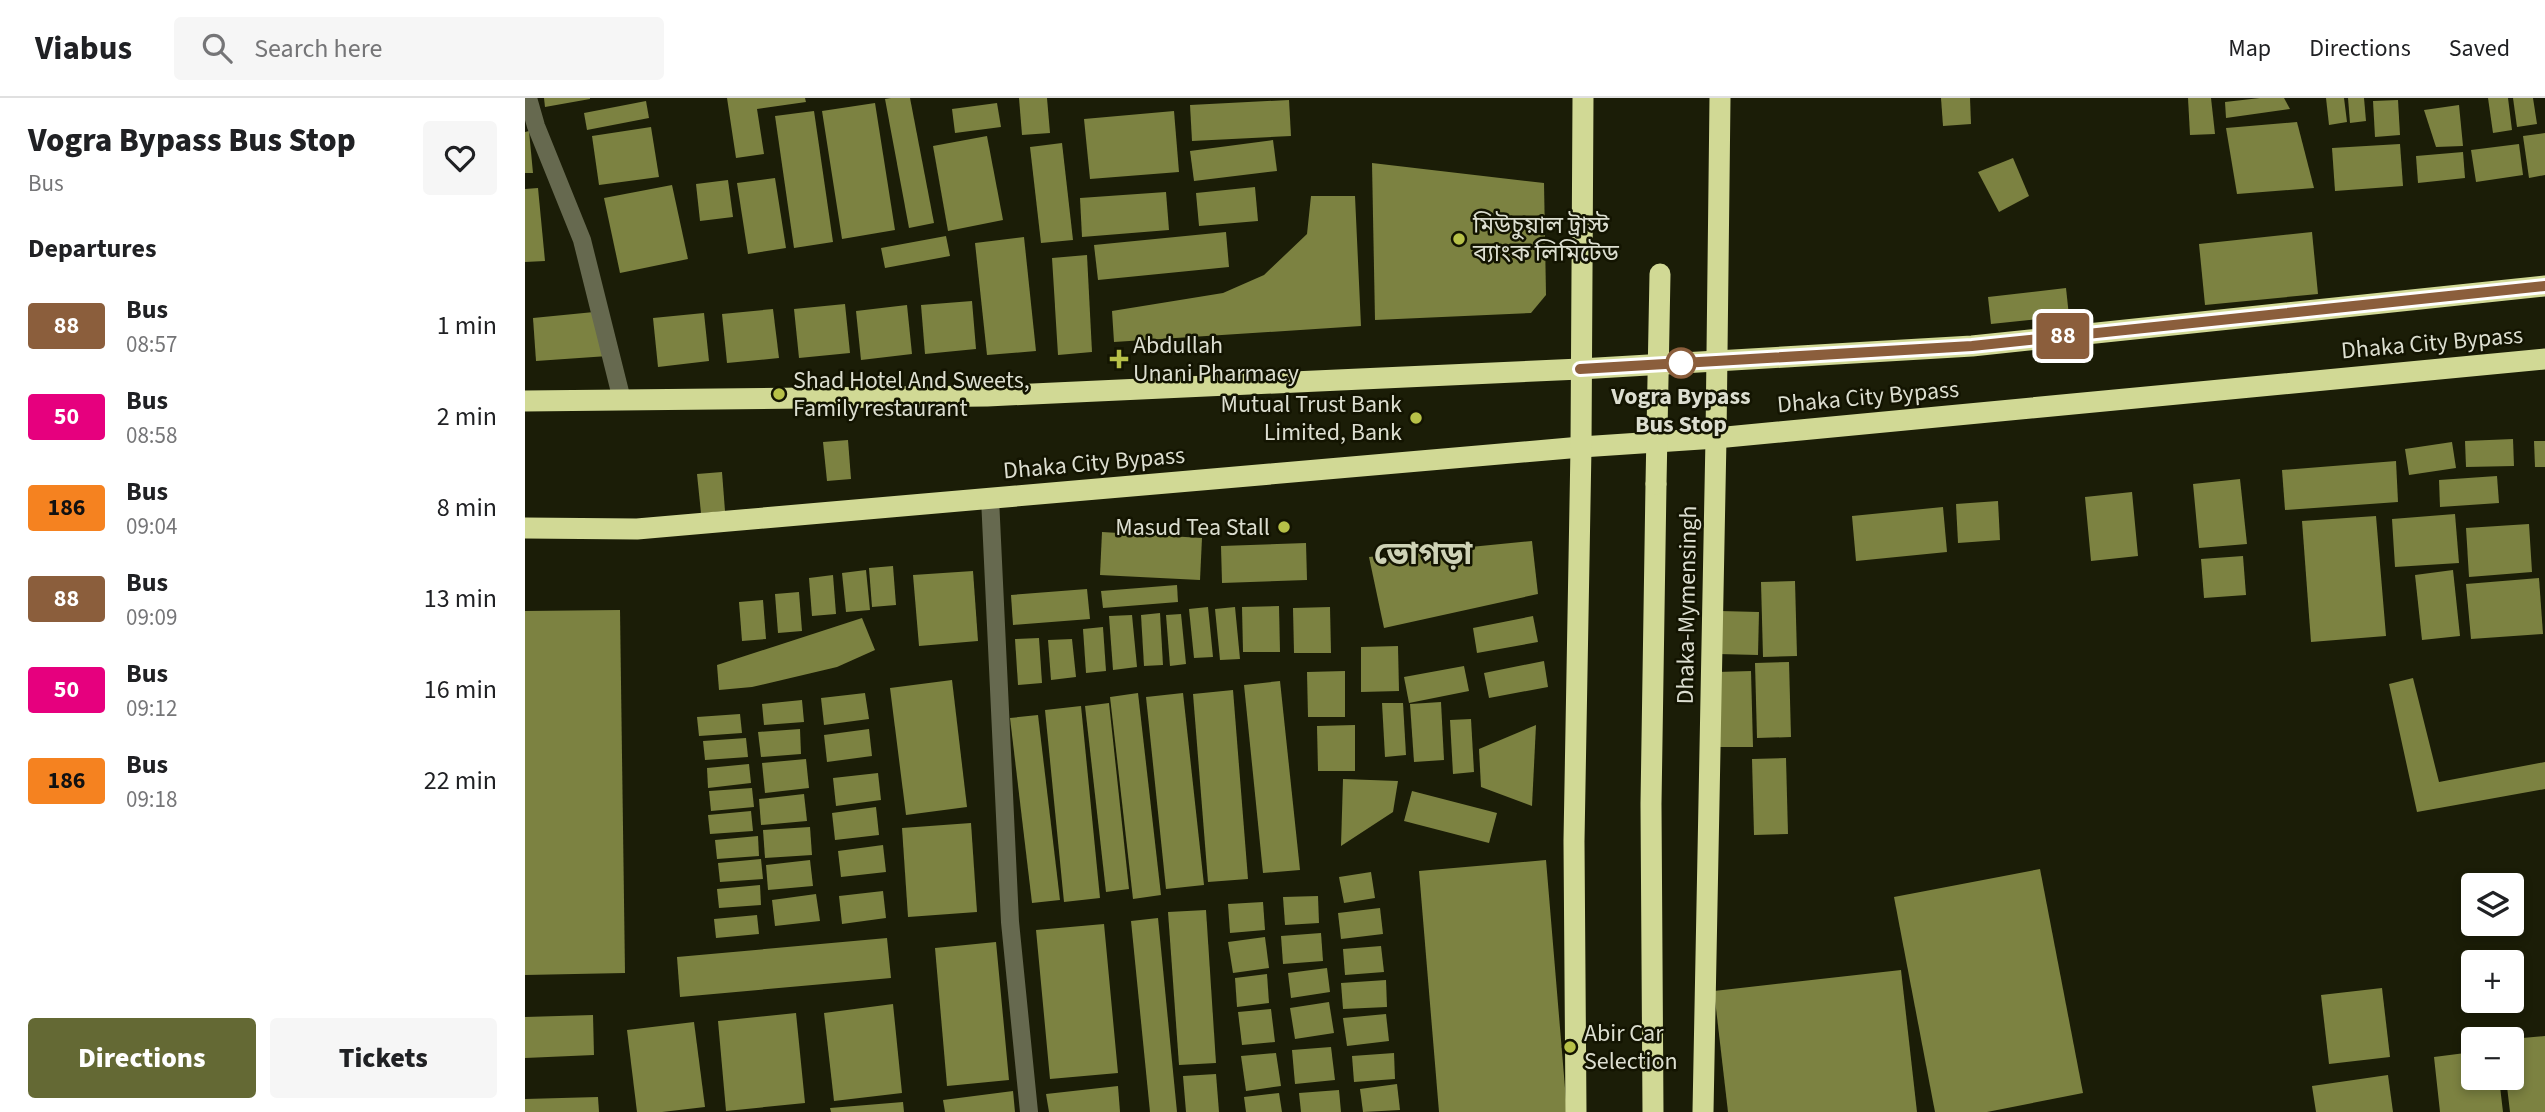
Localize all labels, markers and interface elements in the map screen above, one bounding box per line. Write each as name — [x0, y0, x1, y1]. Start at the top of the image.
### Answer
search box — [174, 17, 664, 80]
text: Viabus — [35, 25, 132, 72]
icon: search — [198, 29, 236, 67]
text: Search here — [254, 30, 382, 67]
text: Map — [2228, 31, 2271, 66]
text: Directions — [2309, 31, 2411, 66]
text: Saved — [2449, 31, 2510, 66]
text: Vogra Bypass Bus Stop — [28, 117, 356, 164]
button: heart — [423, 121, 497, 195]
text: Bus — [28, 167, 64, 200]
place label: মিউচুয়াল ট্রাস্ট ব্যাংক লিমিটেড — [1472, 208, 1620, 271]
text: Departures — [28, 230, 156, 267]
marker: মিউচুয়াল ট্রাস্ট ব্যাংক লিমিটেড — [1451, 231, 1467, 247]
text: Bus — [126, 291, 168, 328]
text: 1 min — [437, 307, 497, 344]
text: 88 — [54, 308, 79, 343]
line badge: 88 — [2031, 313, 2095, 359]
text: 88 — [2050, 318, 2076, 353]
street label: Dhaka City Bypass — [2340, 318, 2524, 368]
text: 08:57 — [126, 328, 177, 361]
place label: Abdullah Unani Pharmacy — [1133, 328, 1299, 391]
marker: Vogra Bypass Bus Stop — [1666, 348, 1696, 378]
marker: Abdullah Unani Pharmacy — [1111, 351, 1127, 367]
place label: Shad Hotel And Sweets, Family restaurant — [793, 363, 1030, 426]
street label: Dhaka City Bypass — [1776, 372, 1960, 422]
place label: Vogra Bypass Bus Stop — [1610, 379, 1751, 442]
text: Bus — [126, 382, 168, 419]
marker: Shad Hotel And Sweets, Family restaurant — [771, 386, 787, 402]
place label: Mutual Trust Bank Limited, Bank — [1220, 387, 1402, 450]
text: 2 min — [437, 398, 497, 435]
text: 50 — [54, 399, 79, 434]
marker: Mutual Trust Bank Limited, Bank — [1408, 410, 1424, 426]
text: 08:58 — [126, 419, 177, 452]
street label: Dhaka City Bypass — [1002, 438, 1186, 488]
text: Bus — [126, 473, 168, 510]
text: 8 min — [437, 489, 497, 526]
text: 186 — [47, 490, 86, 525]
street label: Dhaka-Mymensingh — [1668, 505, 1706, 705]
text: 09:04 — [126, 510, 177, 543]
place label: Masud Tea Stall — [1115, 510, 1270, 545]
marker: Masud Tea Stall — [1276, 519, 1292, 535]
district label: ভোগড়া — [1374, 531, 1473, 577]
text: Bus — [126, 564, 168, 601]
text: 13 min — [424, 580, 497, 617]
text: 88 — [54, 581, 79, 616]
text: 09:09 — [126, 601, 177, 634]
text: Bus — [126, 655, 168, 692]
text: 16 min — [424, 671, 497, 708]
text: 50 — [54, 672, 79, 707]
text: 09:12 — [126, 692, 177, 725]
text: Bus — [126, 746, 168, 783]
text: 22 min — [424, 762, 497, 799]
text: 186 — [47, 763, 86, 798]
text: 09:18 — [126, 783, 177, 816]
map controls — [2461, 873, 2524, 1090]
button: layers — [2461, 873, 2524, 936]
button: + — [2461, 950, 2524, 1013]
place label: Abir Car Selection — [1584, 1016, 1678, 1079]
button: Directions — [28, 1018, 256, 1098]
button: Tickets — [270, 1018, 497, 1098]
button: − — [2461, 1027, 2524, 1090]
marker: Abir Car Selection — [1562, 1039, 1578, 1055]

